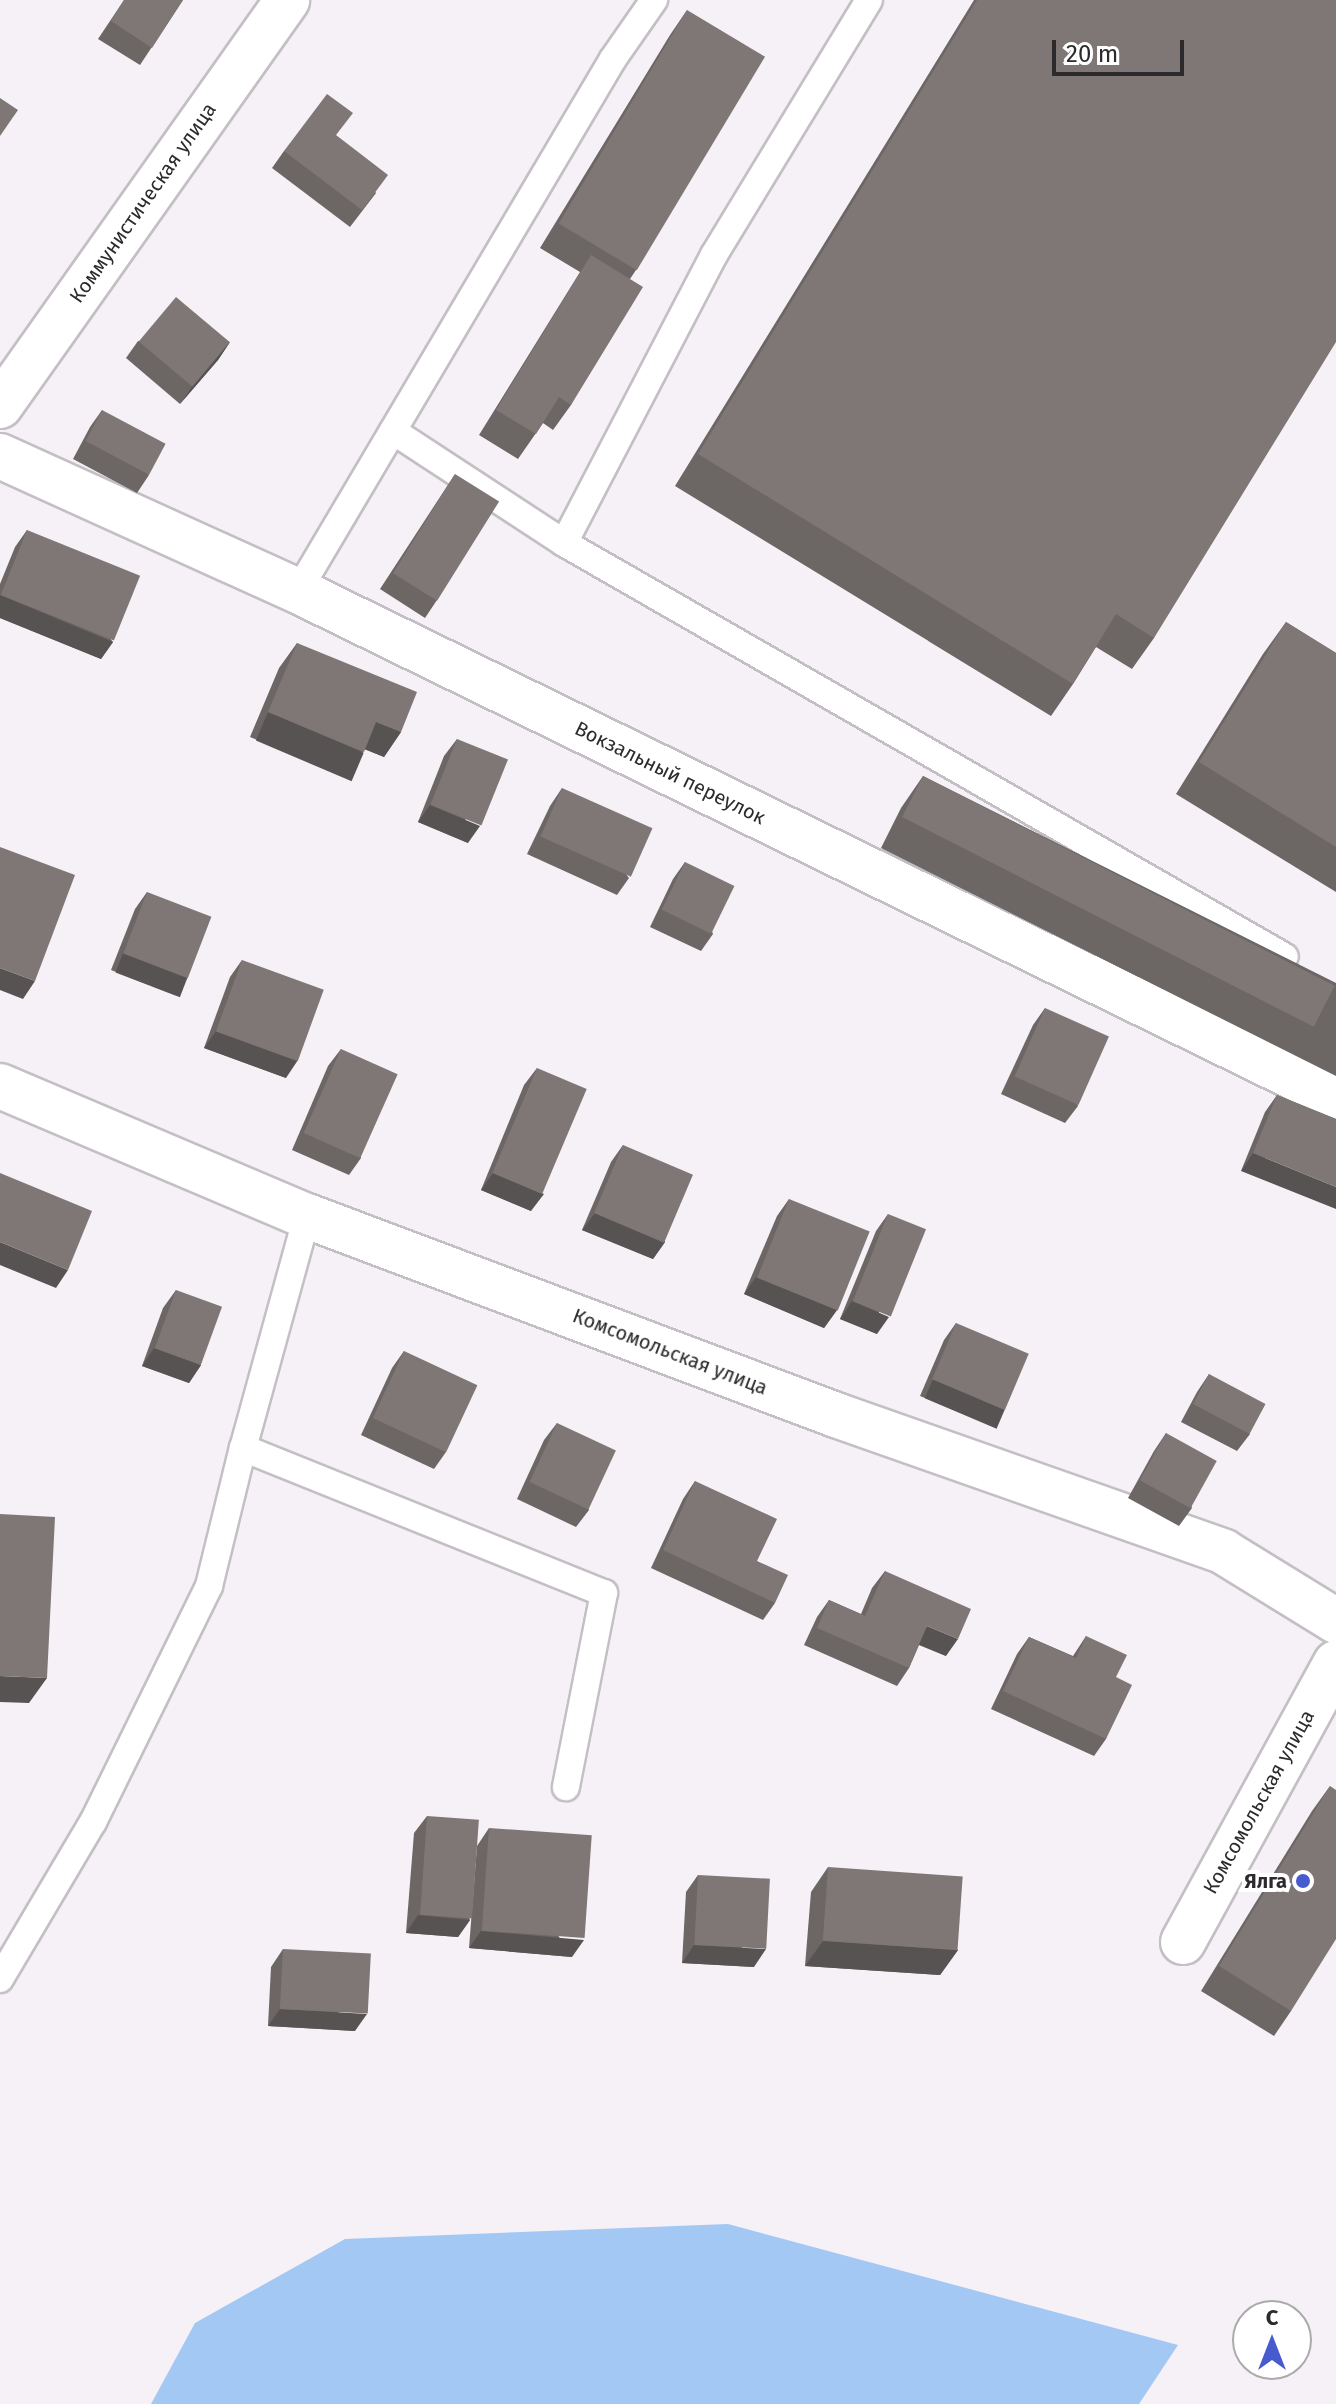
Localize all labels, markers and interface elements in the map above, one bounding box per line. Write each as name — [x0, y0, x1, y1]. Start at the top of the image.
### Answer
scale bar — [1056, 24, 1188, 74]
text: 20 m — [1066, 40, 1118, 68]
street label: Коммунистическая улица — [65, 98, 221, 308]
street label: Вокзальный переулок — [571, 716, 769, 830]
street label: Комсомольская улица — [569, 1304, 771, 1400]
street label: Комсомольская улица — [1198, 1706, 1320, 1898]
place label: Ялга — [1245, 1869, 1287, 1893]
marker: Ялга — [1294, 1872, 1312, 1890]
north arrow — [1232, 2300, 1312, 2380]
text: С — [1266, 2304, 1278, 2331]

